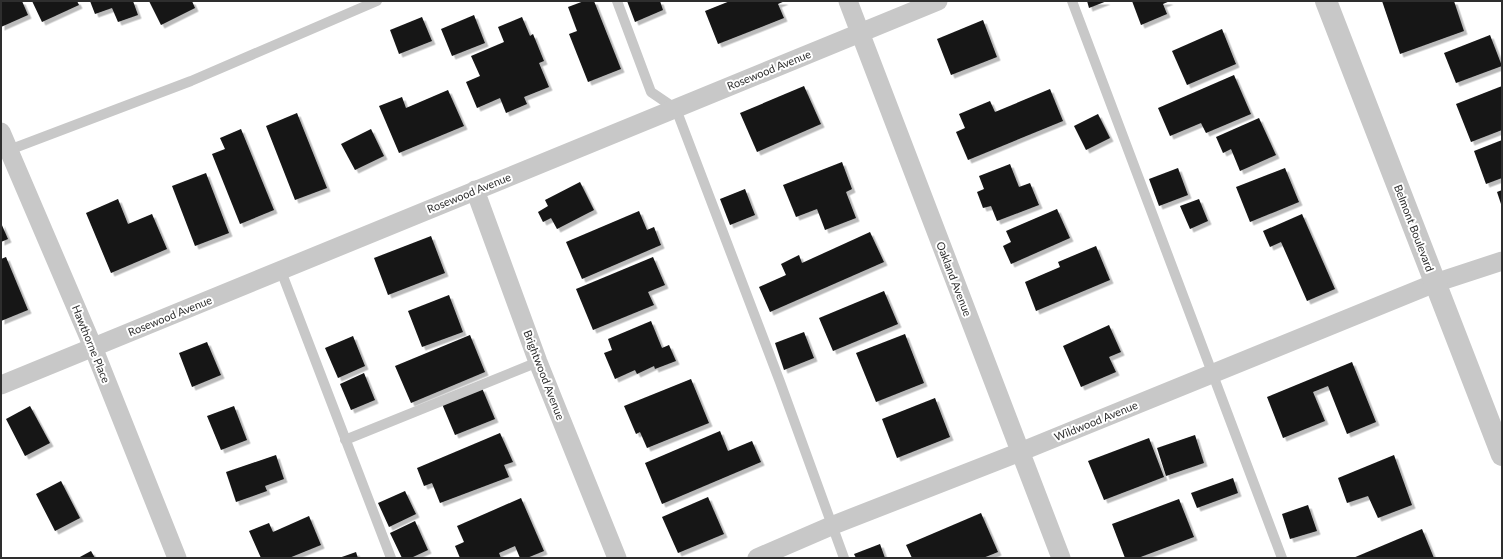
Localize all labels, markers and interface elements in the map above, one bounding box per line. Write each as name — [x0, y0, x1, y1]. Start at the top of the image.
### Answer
street label: Rosewood Avenue — [725, 47, 813, 92]
street label: Rosewood Avenue — [425, 170, 513, 215]
street label: Belmont Boulevard — [1392, 182, 1437, 273]
street label: Oakland Avenue — [934, 240, 975, 318]
street label: Rosewood Avenue — [126, 293, 214, 338]
street label: Hawthorne Place — [70, 303, 113, 385]
street label: Brightwood Avenue — [521, 328, 568, 422]
street label: Wildwood Avenue — [1052, 398, 1140, 443]

